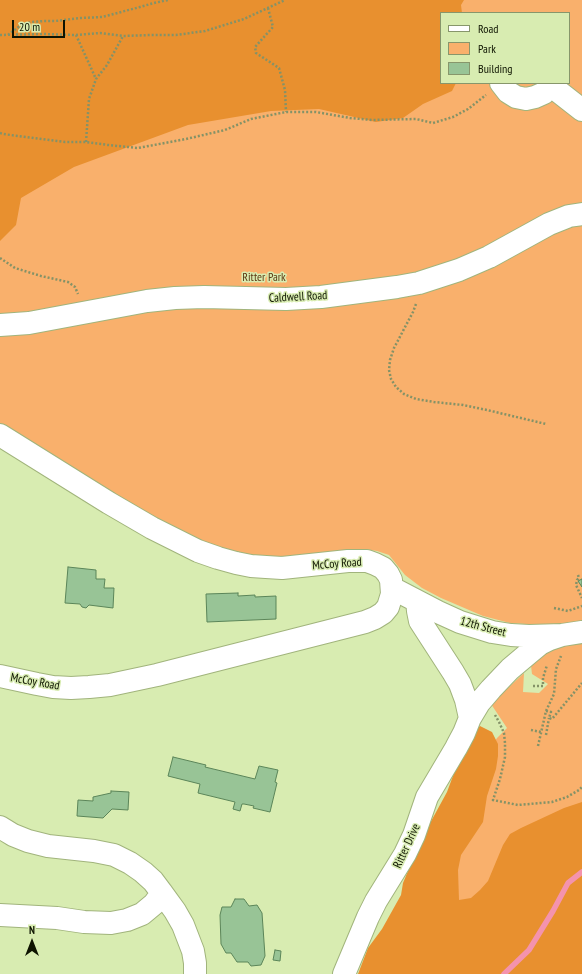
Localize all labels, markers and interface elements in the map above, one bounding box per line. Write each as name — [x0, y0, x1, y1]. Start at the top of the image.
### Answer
scale bar — [14, 12, 67, 38]
legend — [440, 12, 570, 84]
text: 20 m — [19, 19, 40, 34]
text: Road — [478, 21, 498, 36]
text: Park — [478, 41, 496, 56]
text: Building — [478, 61, 513, 76]
park label: Ritter Park — [242, 271, 286, 285]
street label: Caldwell Road — [268, 288, 328, 306]
street label: McCoy Road — [312, 555, 362, 573]
street label: 12th Street — [459, 614, 507, 640]
street label: McCoy Road — [9, 671, 61, 693]
street label: Ritter Drive — [390, 821, 424, 871]
north arrow — [12, 922, 52, 962]
text: N — [29, 923, 35, 937]

